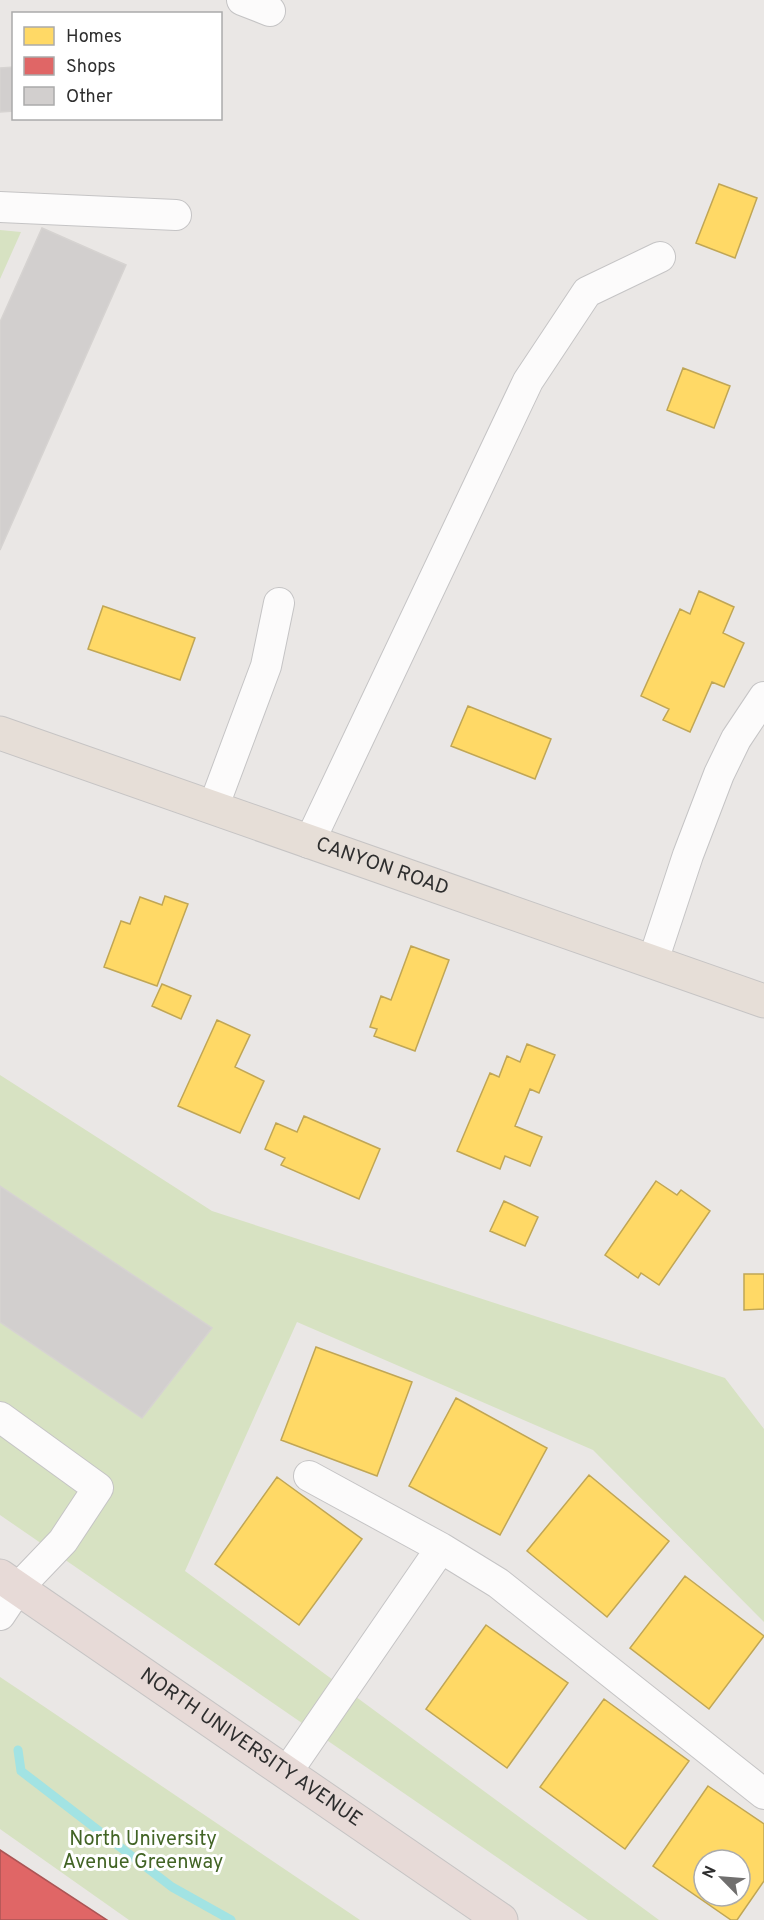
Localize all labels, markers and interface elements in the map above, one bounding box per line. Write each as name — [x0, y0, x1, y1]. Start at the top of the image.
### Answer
legend — [12, 12, 222, 120]
text: Homes — [66, 26, 122, 49]
text: Shops — [66, 56, 116, 79]
text: Other — [66, 86, 113, 109]
street label: CANYON ROAD — [312, 832, 452, 902]
street label: NORTH UNIVERSITY AVENUE — [134, 1663, 367, 1833]
park label: North University Avenue Greenway — [63, 1827, 223, 1876]
north arrow — [692, 1848, 752, 1908]
text: N — [699, 1863, 722, 1882]

